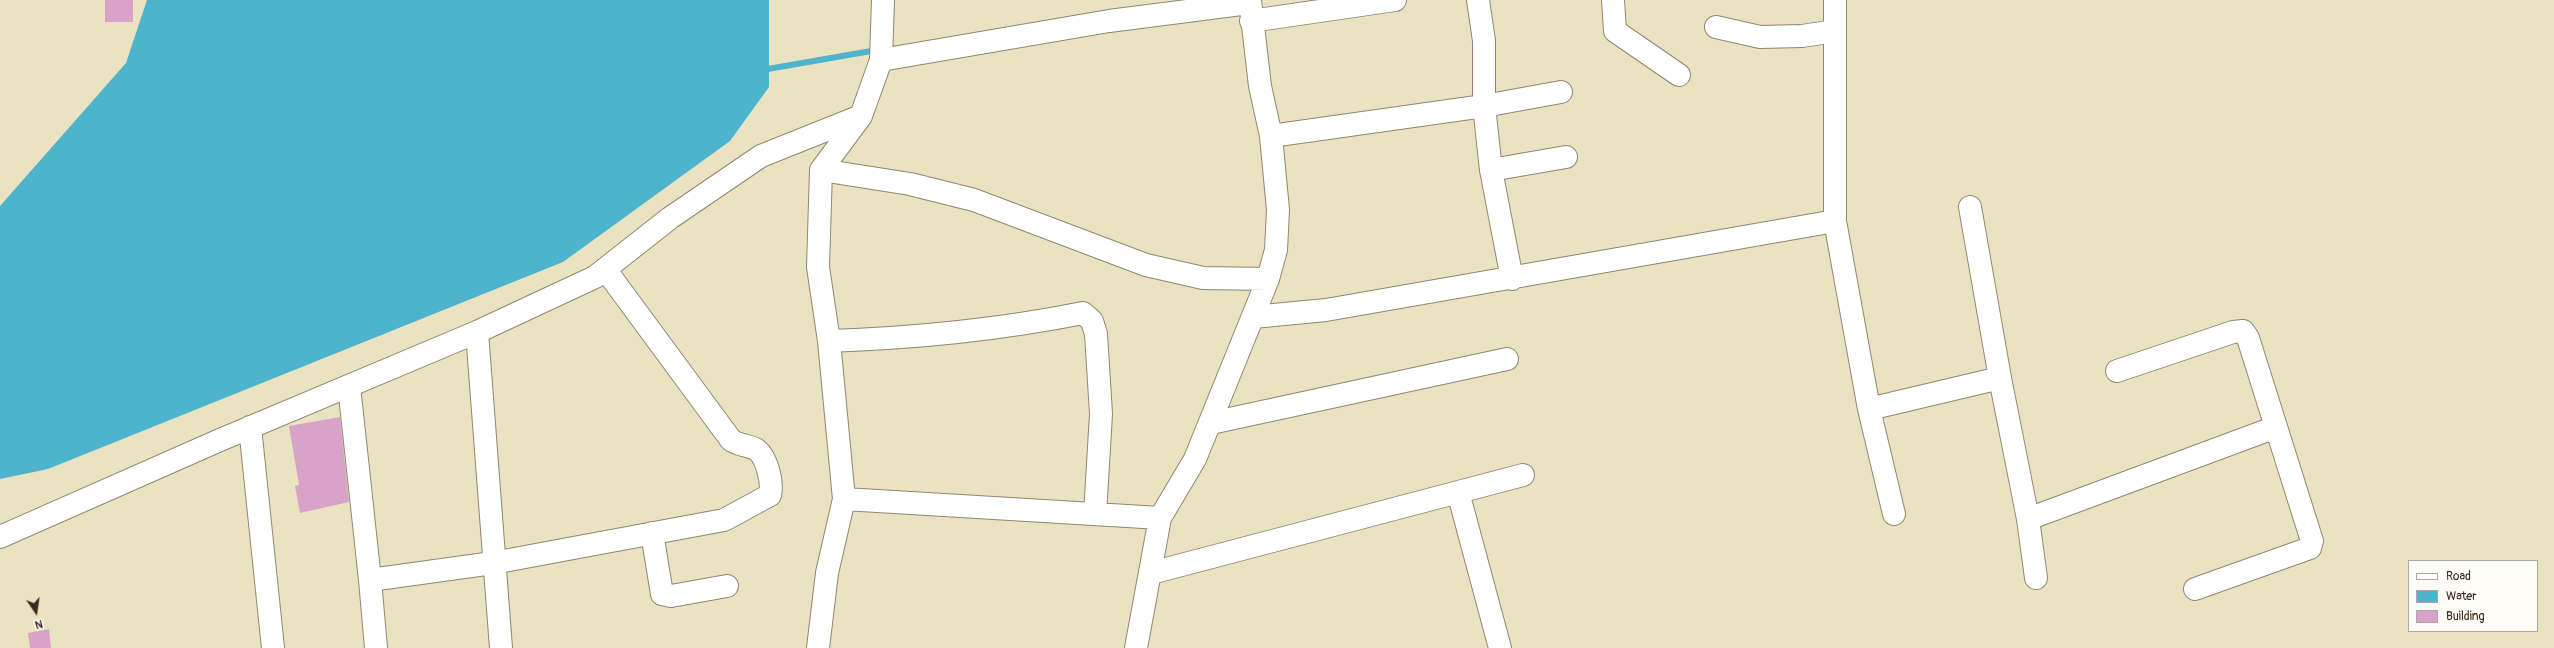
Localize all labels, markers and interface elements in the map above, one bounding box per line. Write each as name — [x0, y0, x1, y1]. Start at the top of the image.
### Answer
legend — [2408, 560, 2538, 632]
text: Road — [2446, 569, 2471, 584]
text: Water — [2446, 589, 2477, 604]
north arrow — [16, 592, 56, 632]
text: Building — [2446, 609, 2485, 624]
text: N — [34, 617, 44, 631]

